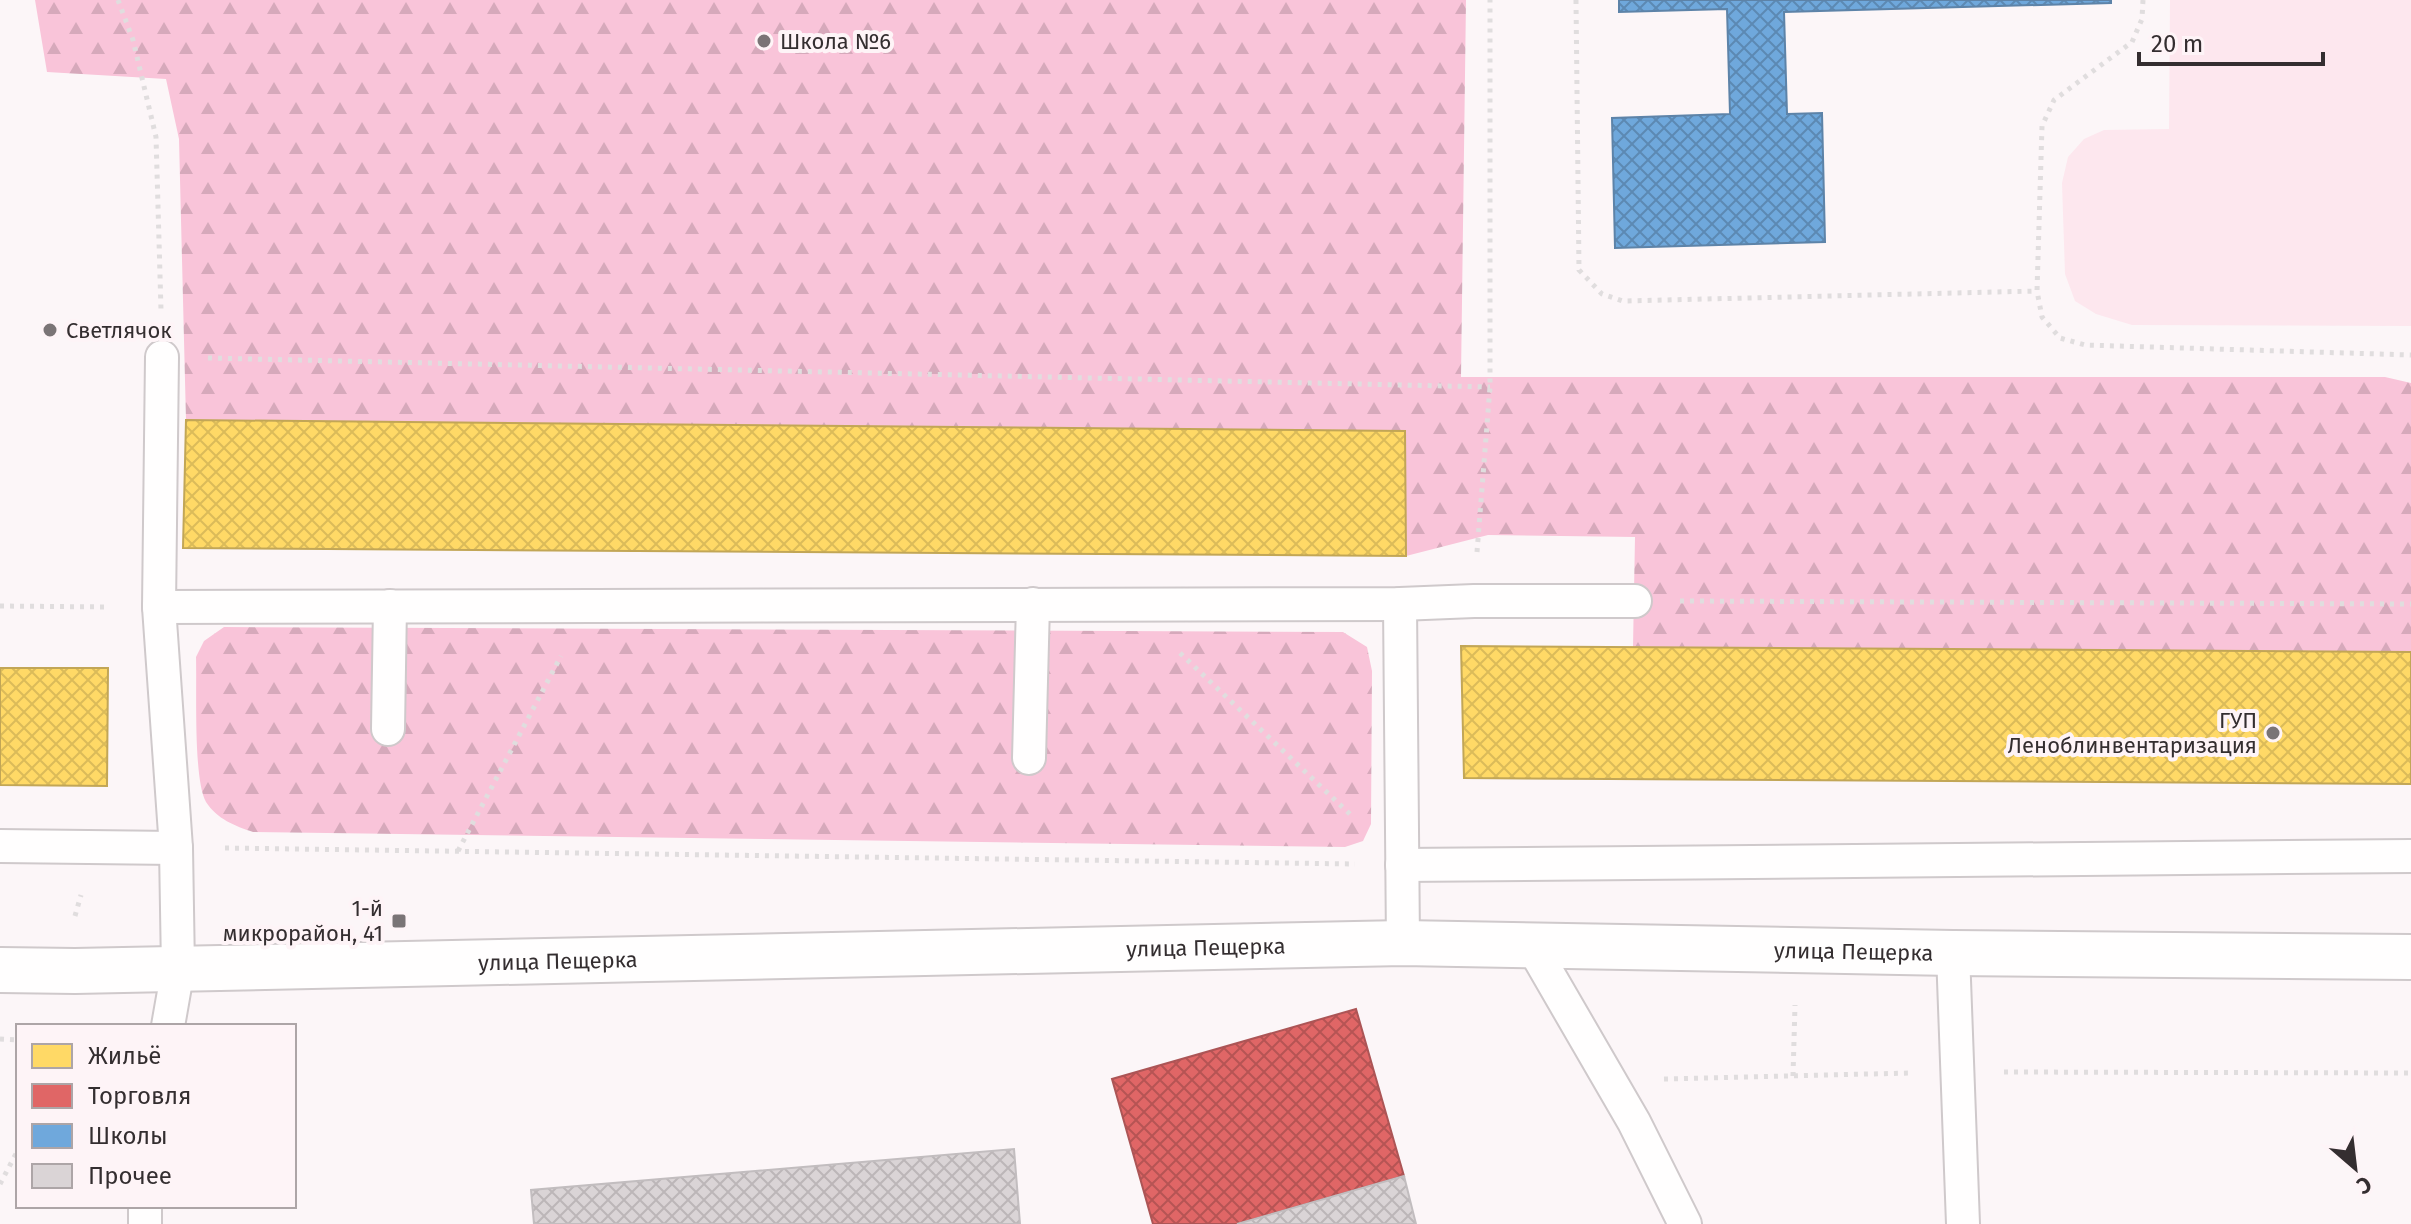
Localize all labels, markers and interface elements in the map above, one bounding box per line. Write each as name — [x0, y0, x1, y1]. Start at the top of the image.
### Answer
scale bar — [2139, 16, 2323, 66]
place label: Школа №6 — [780, 28, 891, 55]
text: 20 m — [2151, 30, 2203, 58]
marker: Школа №6 — [755, 32, 773, 50]
place label: Светлячок — [66, 317, 172, 344]
marker: Светлячок — [41, 321, 59, 339]
place label: ГУП Леноблинвентаризация — [2008, 707, 2257, 759]
marker: ГУП Леноблинвентаризация — [2264, 724, 2282, 742]
place label: 1-й микрорайон, 41 — [223, 895, 383, 947]
marker: 1-й микрорайон, 41 — [390, 912, 408, 930]
street label: улица Пещерка — [1126, 932, 1286, 963]
street label: улица Пещерка — [1774, 937, 1934, 967]
street label: улица Пещерка — [478, 946, 638, 976]
legend — [16, 1024, 296, 1208]
text: Жильё — [88, 1042, 161, 1070]
text: Торговля — [88, 1082, 191, 1110]
text: Школы — [88, 1122, 168, 1150]
north arrow — [2315, 1128, 2395, 1208]
text: Прочее — [88, 1162, 172, 1190]
text: С — [2352, 1170, 2376, 1200]

